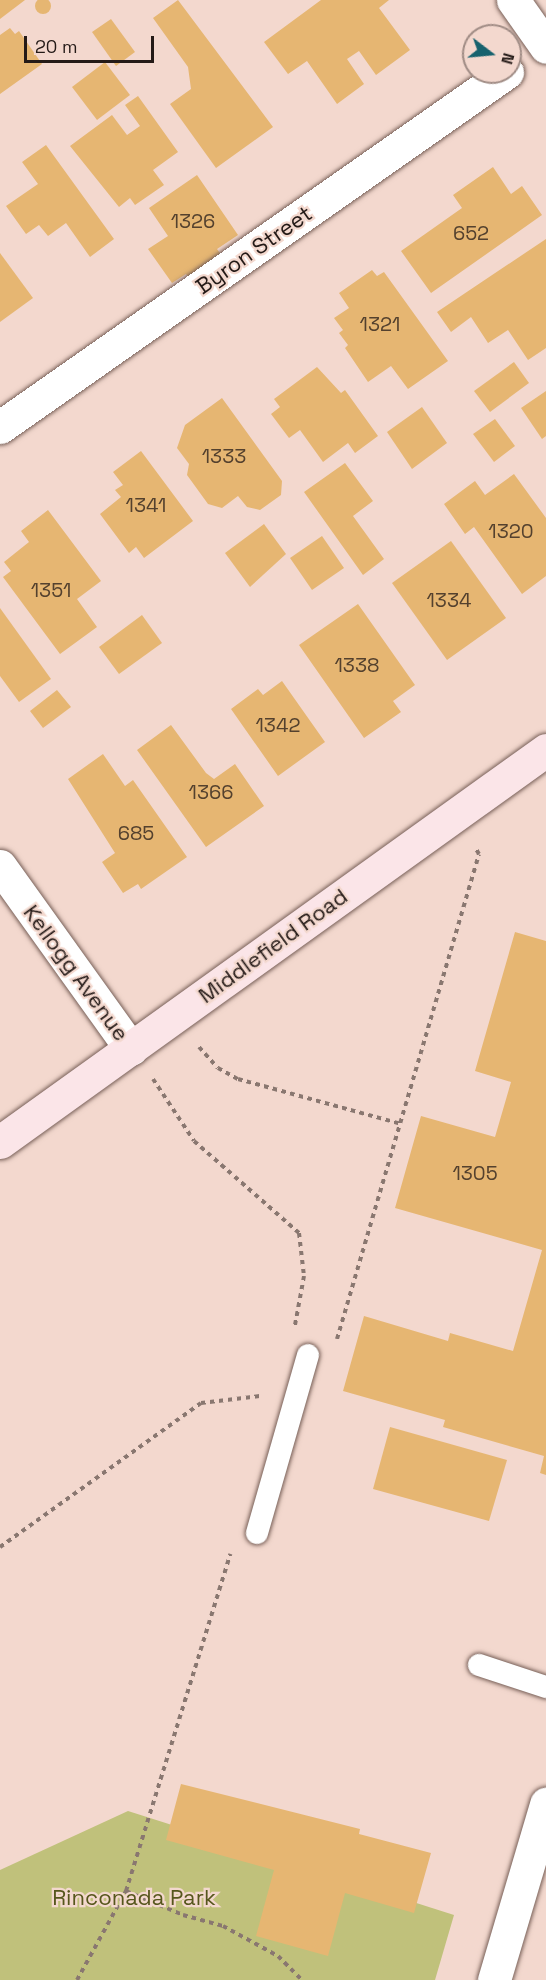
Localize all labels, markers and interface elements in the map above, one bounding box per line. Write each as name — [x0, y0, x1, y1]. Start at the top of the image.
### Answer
scale bar — [27, 24, 158, 62]
north arrow — [462, 24, 522, 84]
text: 20 m — [35, 35, 78, 58]
text: N — [496, 50, 519, 67]
street label: Byron Street — [191, 200, 317, 300]
house number: 1326 — [171, 209, 215, 233]
house number: 652 — [453, 221, 489, 245]
house number: 1321 — [360, 312, 400, 336]
house number: 1333 — [202, 444, 246, 468]
house number: 1341 — [126, 493, 166, 517]
house number: 1320 — [488, 519, 534, 543]
house number: 1351 — [31, 578, 71, 602]
house number: 1334 — [426, 588, 472, 612]
house number: 1338 — [335, 653, 379, 677]
house number: 1342 — [256, 713, 300, 737]
house number: 1366 — [189, 780, 233, 804]
house number: 685 — [118, 821, 154, 845]
street label: Middlefield Road — [193, 883, 353, 1009]
street label: Kellogg Avenue — [18, 900, 134, 1046]
house number: 1305 — [452, 1161, 498, 1185]
park label: Rinconada Park — [52, 1885, 216, 1911]

